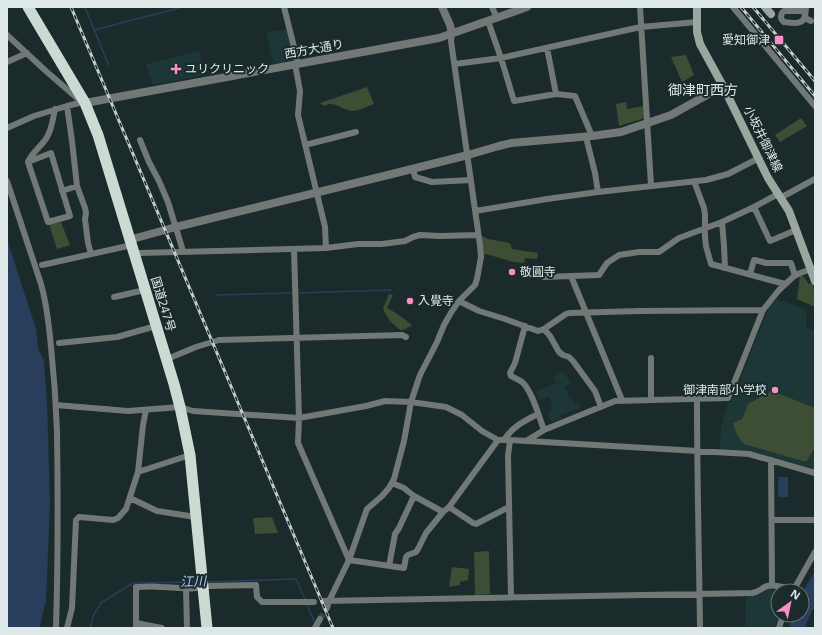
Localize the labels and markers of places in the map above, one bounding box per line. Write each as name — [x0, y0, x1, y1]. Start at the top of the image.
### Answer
place label: 愛知御津 — [722, 31, 770, 48]
marker: 愛知御津 — [773, 34, 785, 46]
place label: ユリクリニック — [185, 60, 269, 77]
marker: ユリクリニック — [170, 63, 182, 75]
place label: 敬圓寺 — [520, 263, 556, 280]
marker: 敬圓寺 — [507, 267, 517, 277]
place label: 入覺寺 — [418, 292, 454, 309]
marker: 入覺寺 — [405, 296, 415, 306]
place label: 御津南部小学校 — [683, 381, 767, 398]
marker: 御津南部小学校 — [770, 385, 780, 395]

